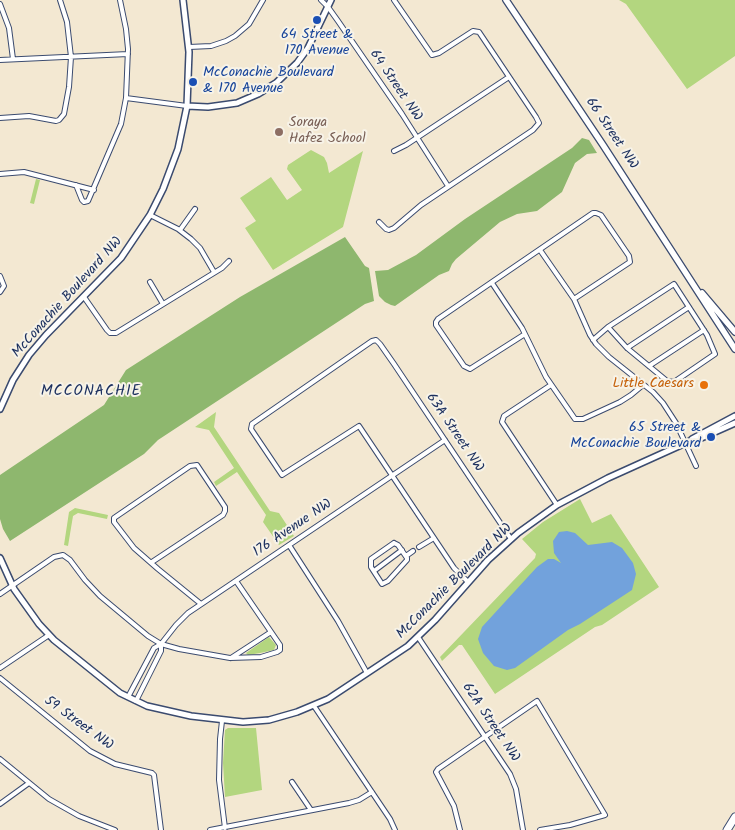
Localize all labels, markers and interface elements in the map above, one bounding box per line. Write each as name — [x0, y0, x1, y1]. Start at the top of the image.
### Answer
marker: 64 Street & 170 Avenue — [311, 14, 323, 26]
place label: 64 Street & 170 Avenue — [281, 28, 353, 60]
street label: 64 Street NW — [365, 47, 425, 125]
place label: McConachie Boulevard & 170 Avenue — [203, 66, 334, 98]
marker: McConachie Boulevard & 170 Avenue — [187, 76, 199, 88]
street label: 66 Street NW — [581, 95, 641, 173]
place label: Soraya Hafez School — [289, 116, 366, 148]
marker: Soraya Hafez School — [273, 126, 285, 138]
street label: McConachie Boulevard NW — [9, 234, 127, 362]
place label: Little Caesars — [612, 377, 694, 393]
marker: Little Caesars — [698, 379, 710, 391]
district label: MCCONACHIE — [39, 383, 143, 401]
street label: 63A Street NW — [421, 390, 487, 476]
place label: 65 Street & McConachie Boulevard — [570, 421, 701, 454]
marker: 65 Street & McConachie Boulevard — [705, 431, 717, 443]
street label: 176 Avenue NW — [250, 496, 336, 562]
street label: McConachie Boulevard NW — [394, 521, 516, 643]
street label: 62A Street NW — [457, 680, 523, 766]
street label: 59 Street NW — [40, 693, 116, 755]

